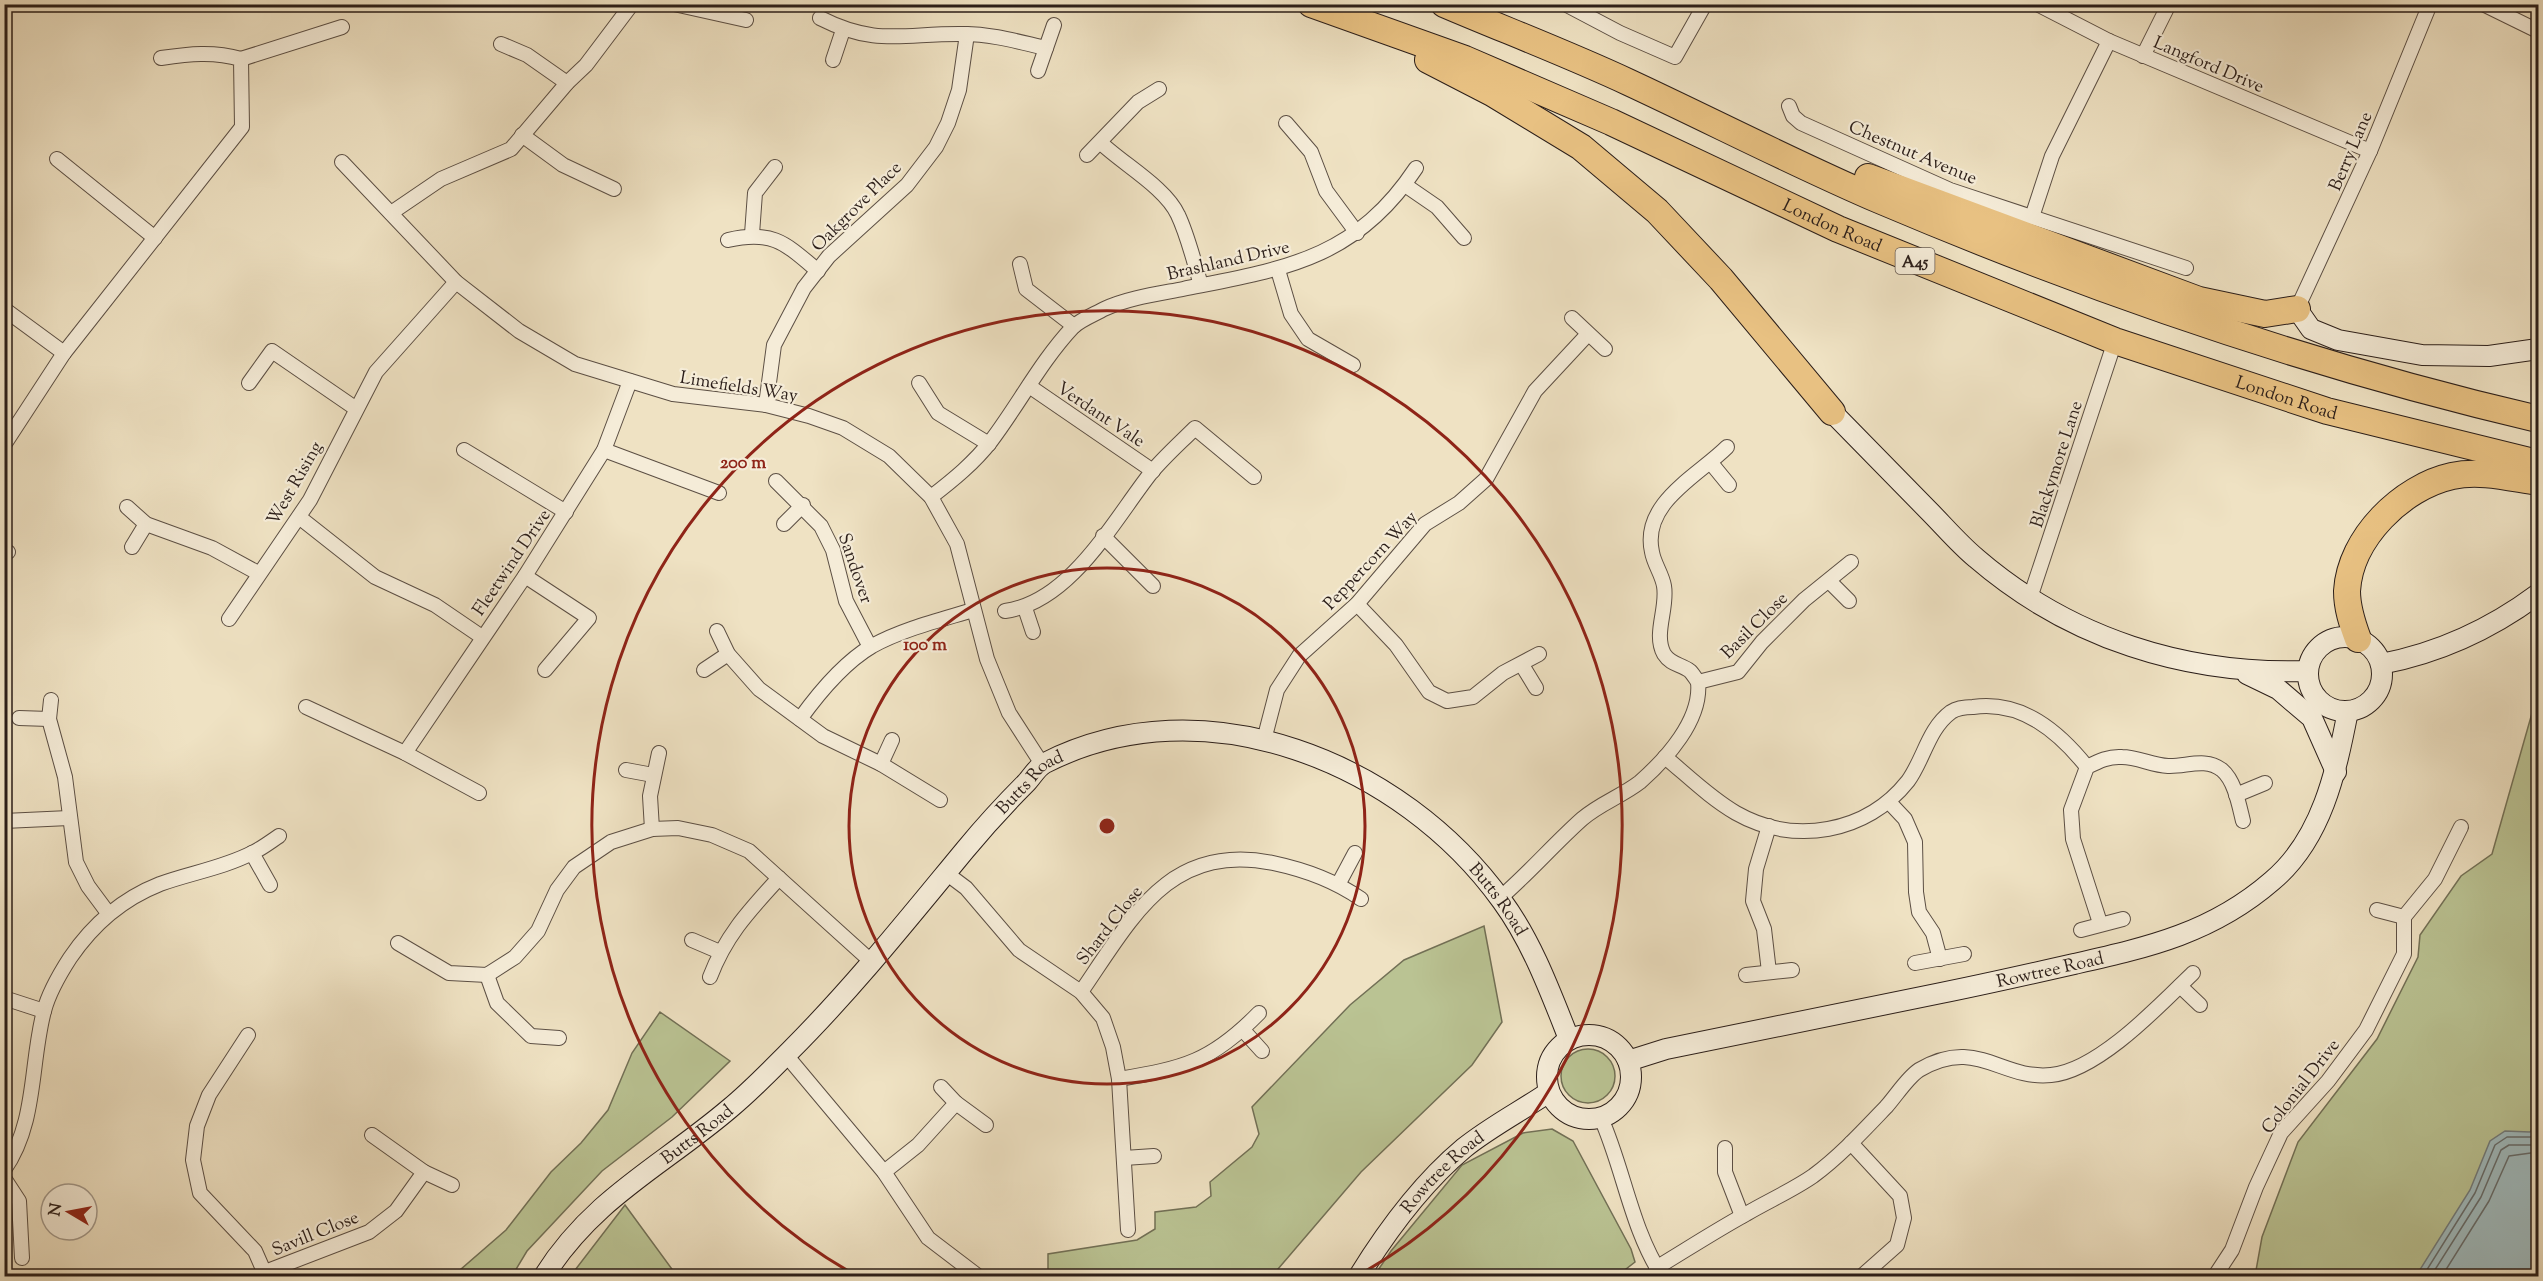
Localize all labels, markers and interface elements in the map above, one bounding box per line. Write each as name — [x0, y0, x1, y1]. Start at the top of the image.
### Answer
street label: Langford Drive — [2149, 31, 2268, 101]
street label: Berry Lane — [2323, 108, 2380, 196]
street label: Chestnut Avenue — [1844, 115, 1981, 193]
street label: Oakgrove Place — [806, 156, 909, 259]
street label: London Road — [1778, 194, 1885, 260]
street label: Brashland Drive — [1165, 235, 1292, 289]
road number: A45 — [1896, 248, 1934, 274]
street label: Limefields Way — [678, 366, 800, 410]
street label: London Road — [2232, 371, 2340, 428]
street label: Verdant Vale — [1050, 376, 1149, 455]
street label: Blackymore Lane — [2025, 398, 2091, 532]
street label: West Rising — [261, 437, 330, 531]
text: 200 m — [720, 451, 766, 477]
street label: Fleetwind Drive — [467, 504, 558, 622]
street label: Peppercorn Way — [1318, 506, 1425, 617]
street label: Sandover — [830, 530, 878, 608]
street label: Basil Close — [1716, 587, 1795, 666]
text: 100 m — [903, 633, 947, 659]
street label: Butts Road — [991, 745, 1068, 821]
centre of rings — [1097, 816, 1117, 836]
street label: Butts Road — [1462, 858, 1532, 941]
street label: Shard Close — [1071, 881, 1150, 972]
street label: Rowtree Road — [1994, 947, 2107, 996]
street label: Colonial Drive — [2256, 1034, 2347, 1140]
street label: Butts Road — [656, 1099, 740, 1172]
street label: Rowtree Road — [1395, 1126, 1491, 1220]
north arrow — [39, 1182, 99, 1242]
text: N — [44, 1201, 69, 1218]
street label: Savill Close — [268, 1206, 363, 1264]

